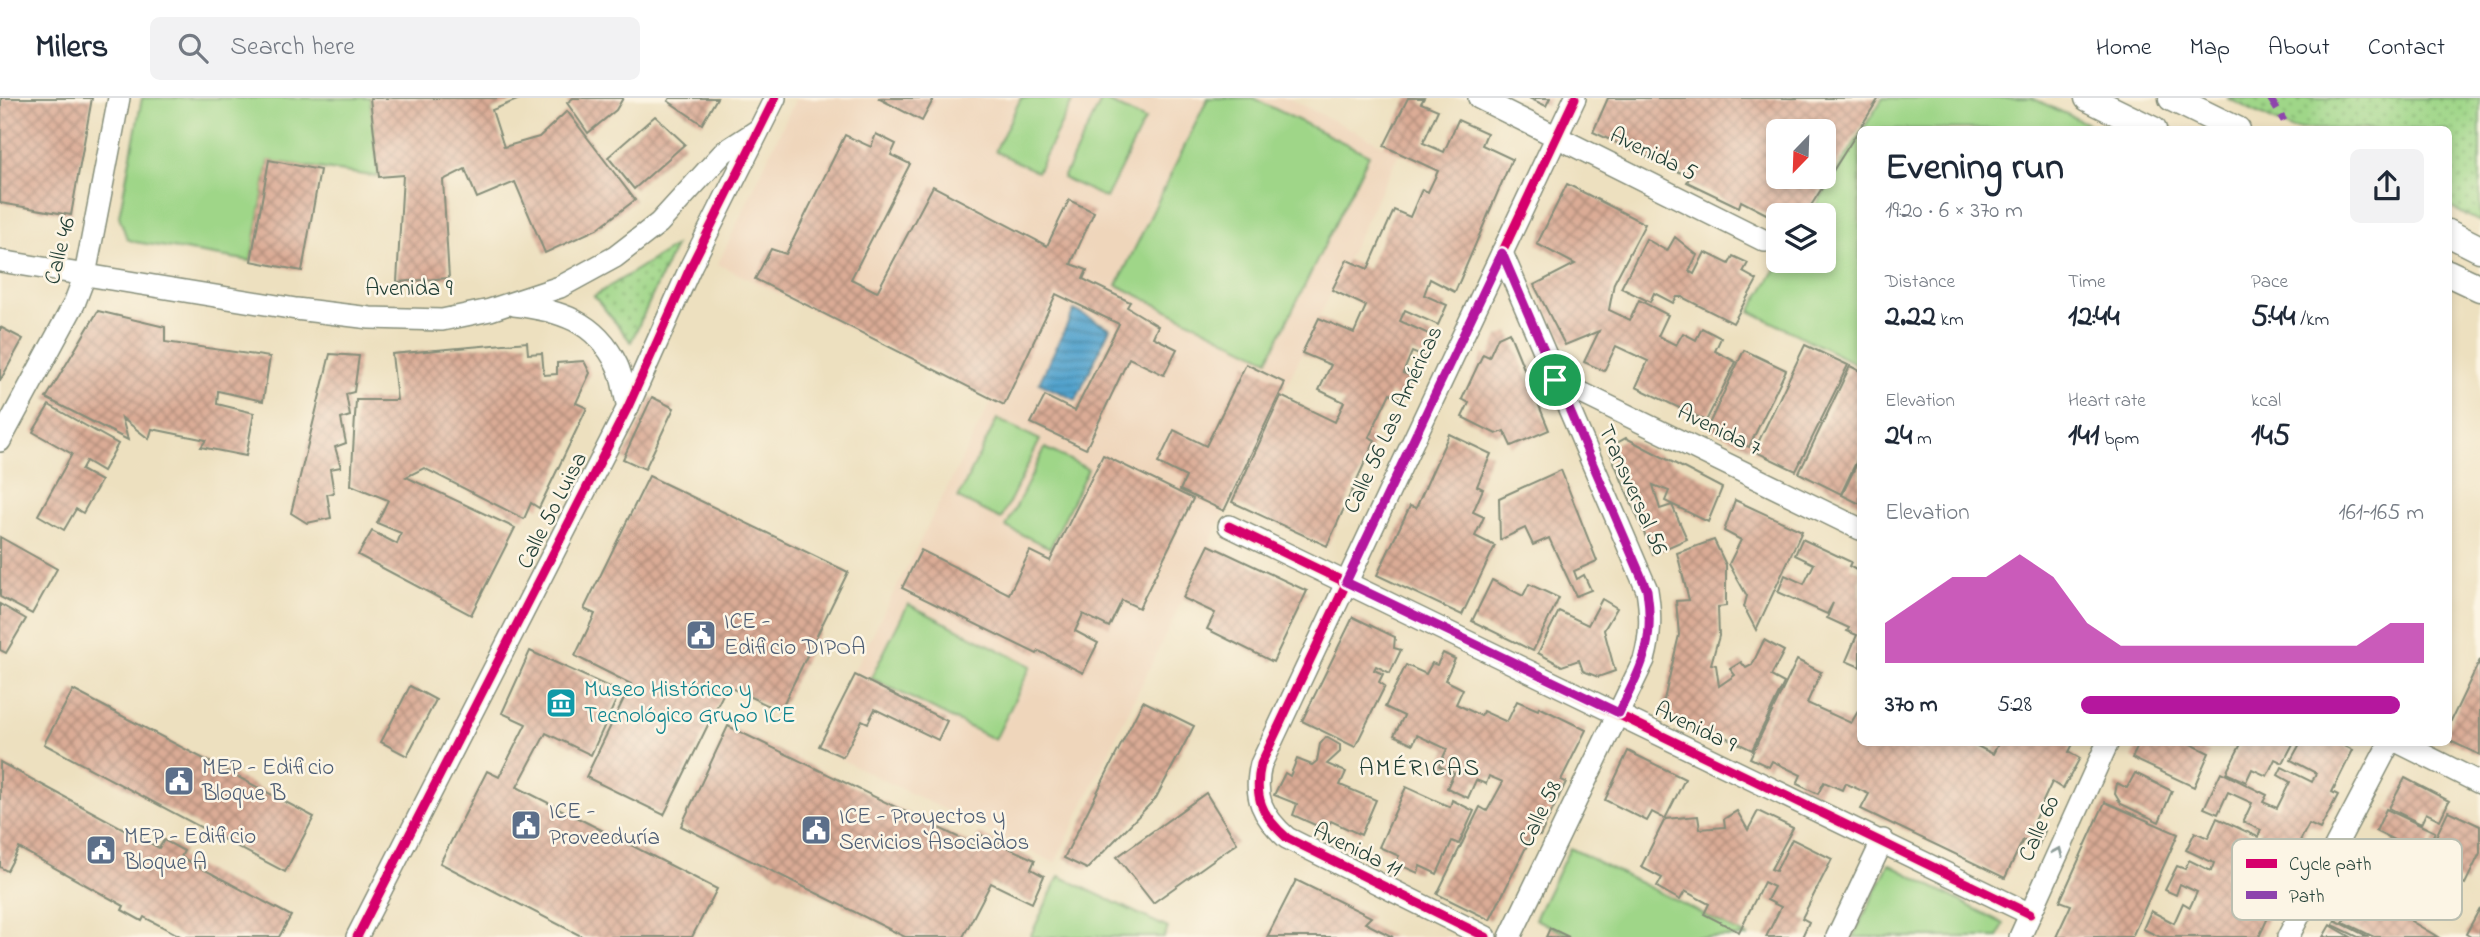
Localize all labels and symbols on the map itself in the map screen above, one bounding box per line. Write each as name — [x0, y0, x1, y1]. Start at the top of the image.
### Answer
north arrow — [1766, 119, 1836, 189]
street label: Avenida 5 — [1604, 120, 1702, 190]
street label: Calle 46 — [37, 214, 85, 288]
street label: Avenida 9 — [365, 273, 453, 306]
street label: Calle 56 Las Américas — [1336, 321, 1452, 519]
pin — [1525, 350, 1585, 410]
street label: Avenida 7 — [1671, 396, 1767, 466]
street label: Transversal 56 — [1588, 419, 1676, 561]
street label: Calle 50 Luisa — [509, 447, 597, 575]
place label: ICE - Edificio DIPOA — [724, 606, 865, 665]
public building icon: ICE - Edificio DIPOA — [684, 618, 718, 652]
place label: Museo Histórico y Tecnológico Grupo ICE — [584, 674, 795, 734]
museum icon: Museo Histórico y Tecnológico Grupo ICE — [544, 686, 578, 720]
street label: Avenida 9 — [1648, 694, 1742, 762]
place label: MEP - Edificio Bloque B — [201, 752, 334, 811]
district label: AMÉRICAS — [1359, 752, 1481, 787]
public building icon: MEP - Edificio Bloque B — [162, 764, 196, 798]
street label: Calle 58 — [1511, 775, 1571, 853]
street label: Calle 60 — [2011, 791, 2069, 867]
place label: ICE - Proveeduría — [549, 796, 660, 855]
place label: ICE - Proyectos y Servicios Asociados — [839, 801, 1029, 860]
public building icon: ICE - Proveeduría — [509, 808, 543, 842]
public building icon: ICE - Proyectos y Servicios Asociados — [799, 813, 833, 847]
street label: Avenida 11 — [1307, 815, 1407, 887]
place label: MEP - Edificio Bloque A — [123, 821, 256, 880]
public building icon: MEP - Edificio Bloque A — [84, 833, 118, 867]
legend — [2232, 839, 2462, 920]
one-way arrow — [2050, 846, 2064, 859]
text: Cycle path — [2289, 852, 2371, 880]
text: Path — [2289, 884, 2325, 911]

